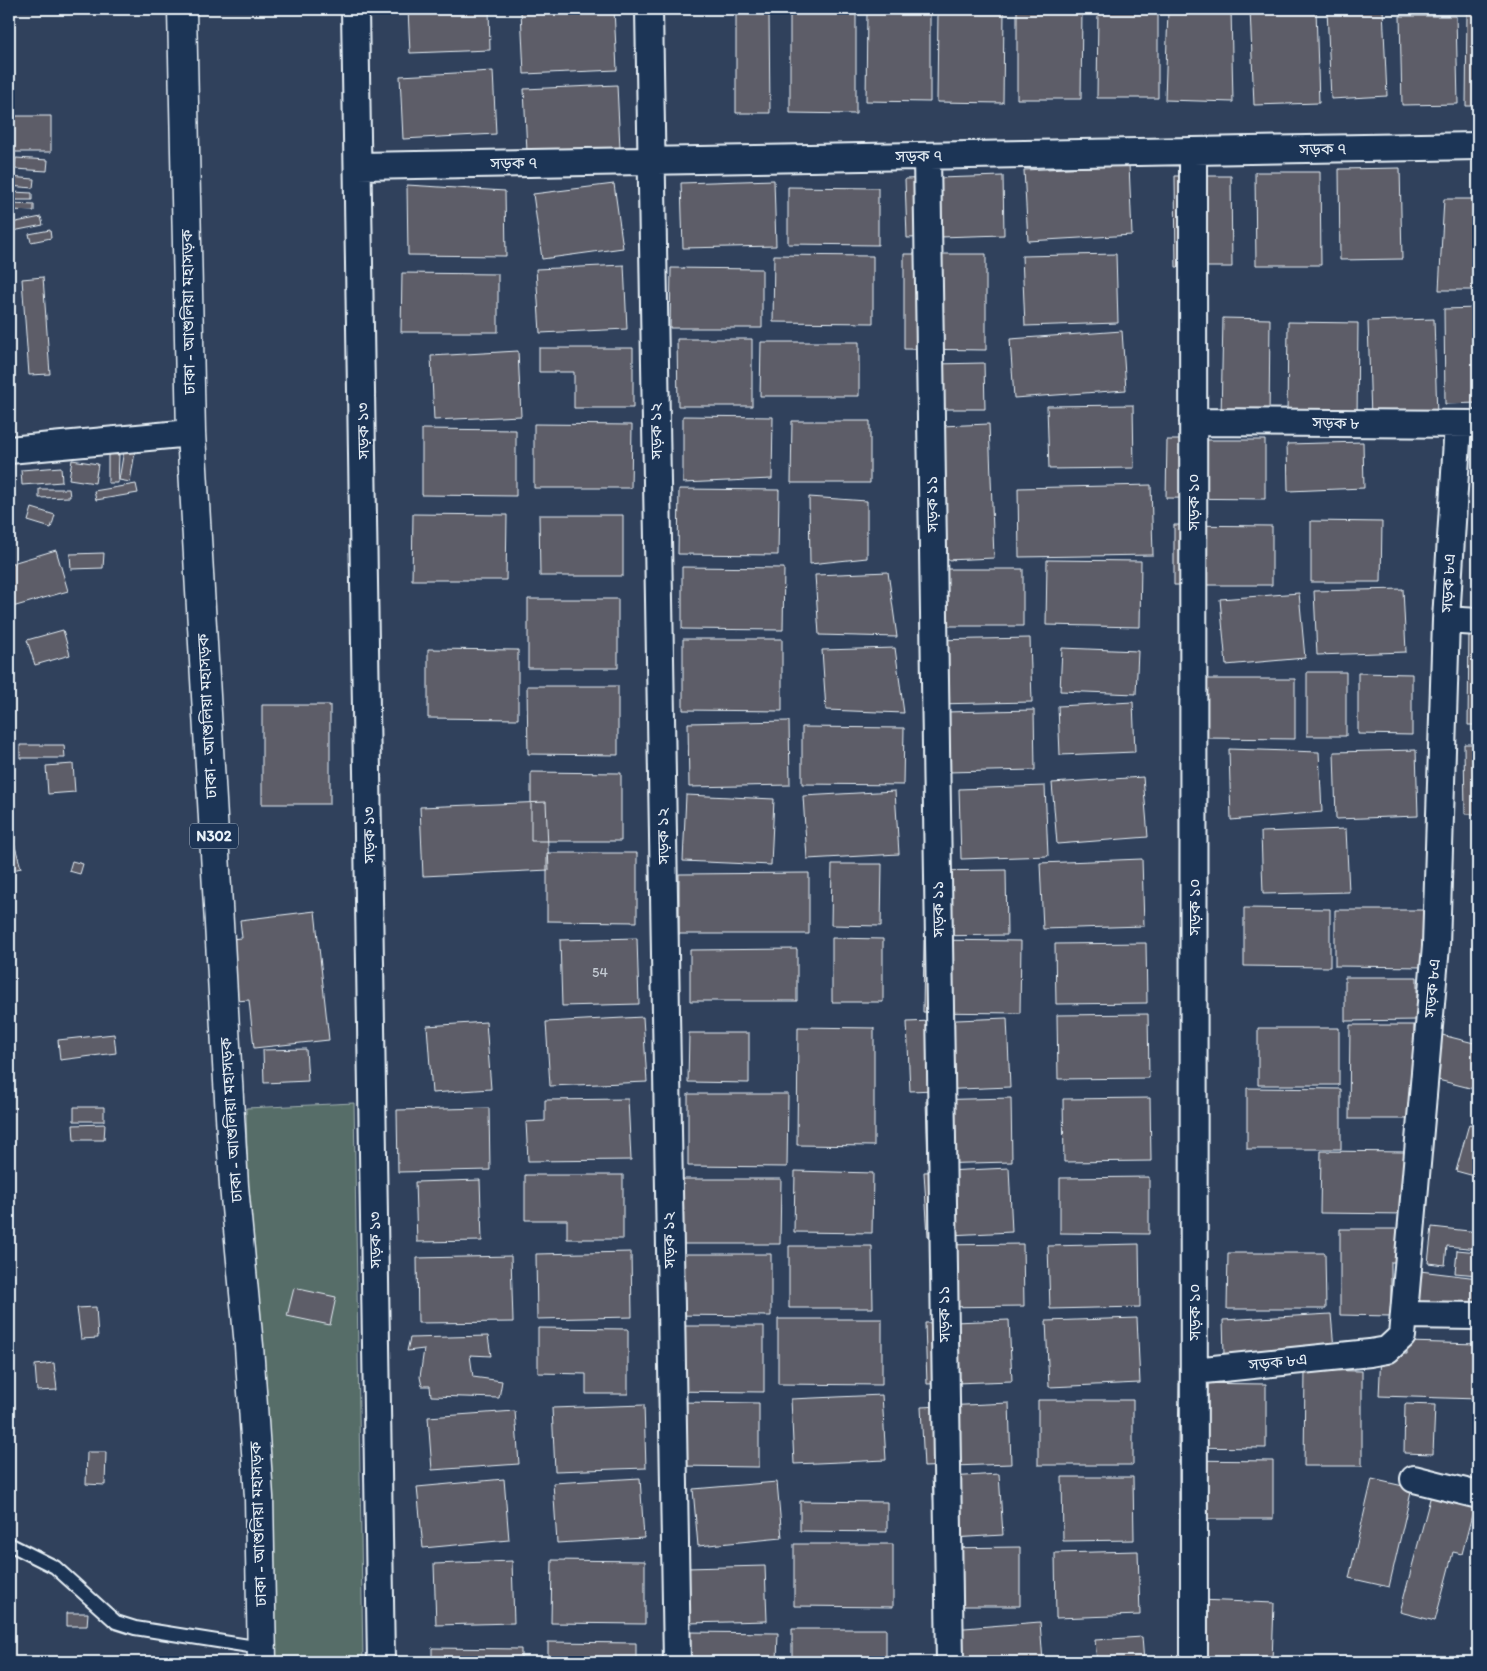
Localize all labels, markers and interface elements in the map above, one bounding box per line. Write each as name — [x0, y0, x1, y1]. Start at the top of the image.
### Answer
street label: সড়ক ৭ — [1298, 139, 1347, 159]
street label: সড়ক ৭ — [894, 146, 943, 166]
street label: সড়ক ৭ — [489, 153, 538, 173]
street label: ঢাকা - আশুলিয়া মহাসড়ক — [177, 228, 199, 396]
street label: সড়ক ১৩ — [353, 402, 373, 461]
street label: সড়ক ১২ — [646, 402, 666, 461]
street label: সড়ক ৮ — [1311, 413, 1360, 433]
street label: সড়ক ১০ — [1184, 474, 1203, 531]
street label: সড়ক ১১ — [922, 475, 942, 534]
street label: সড়ক ৮এ — [1437, 553, 1459, 614]
street label: ঢাকা - আশুলিয়া মহাসড়ক — [193, 632, 221, 800]
street label: সড়ক ১৩ — [359, 806, 379, 865]
street label: সড়ক ১২ — [653, 807, 673, 866]
road number: N302 — [190, 824, 238, 848]
street label: সড়ক ১০ — [1185, 879, 1204, 936]
street label: সড়ক ১১ — [928, 880, 948, 939]
street label: সড়ক ৮এ — [1420, 958, 1444, 1019]
house number: 54 — [592, 964, 608, 981]
street label: ঢাকা - আশুলিয়া মহাসড়ক — [216, 1036, 246, 1204]
street label: সড়ক ১৩ — [365, 1211, 385, 1270]
street label: সড়ক ১২ — [659, 1211, 679, 1270]
street label: সড়ক ১০ — [1185, 1284, 1204, 1341]
street label: সড়ক ১১ — [934, 1285, 954, 1344]
street label: সড়ক ৮এ — [1247, 1349, 1308, 1375]
street label: ঢাকা - আশুলিয়া মহাসড়ক — [246, 1440, 270, 1608]

